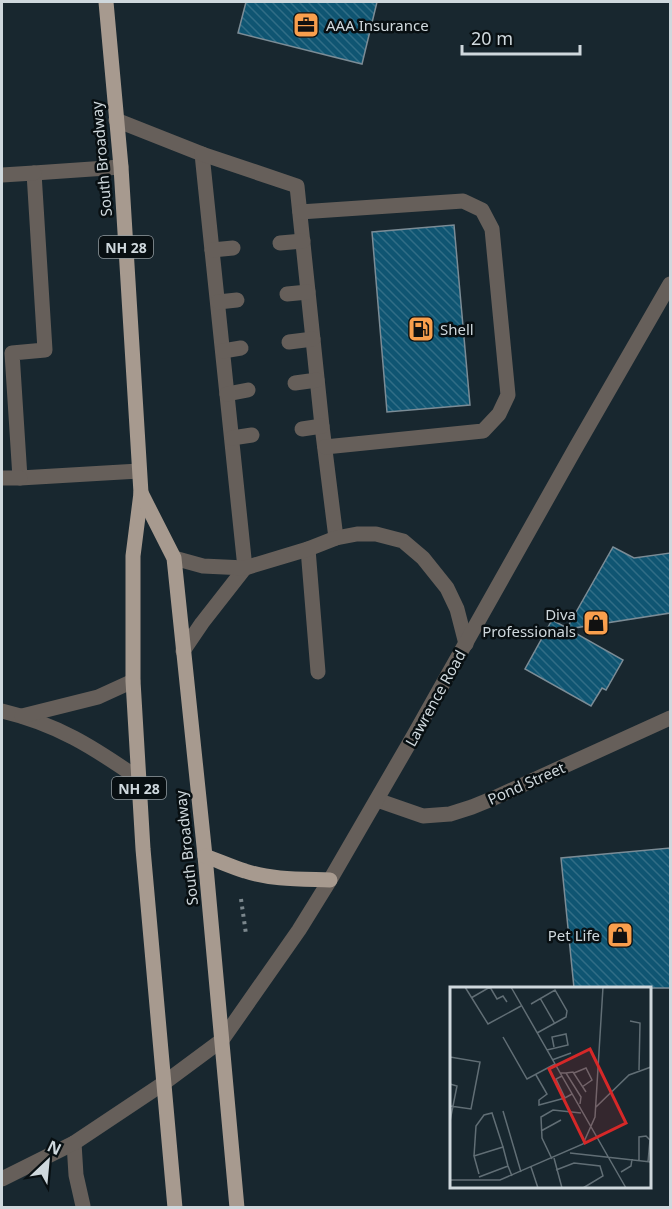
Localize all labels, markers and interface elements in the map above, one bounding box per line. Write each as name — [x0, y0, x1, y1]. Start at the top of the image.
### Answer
office icon: AAA Insurance — [291, 10, 321, 40]
place label: AAA Insurance — [326, 15, 429, 35]
scale bar — [462, 18, 580, 56]
text: 20 m — [471, 26, 513, 50]
street label: South Broadway — [86, 100, 116, 217]
road number: NH 28 — [99, 236, 153, 258]
fuel station icon: Shell — [406, 314, 436, 344]
place label: Shell — [440, 319, 474, 339]
place label: Diva Professionals — [482, 604, 576, 641]
shop icon: Diva Professionals — [581, 608, 611, 638]
street label: Lawrence Road — [400, 646, 470, 750]
street label: Pond Street — [484, 757, 568, 809]
road number: NH 28 — [112, 777, 166, 799]
street label: South Broadway — [170, 789, 202, 906]
shop icon: Pet Life — [605, 920, 635, 950]
place label: Pet Life — [548, 925, 600, 945]
inset map — [450, 987, 651, 1188]
north arrow — [18, 1131, 78, 1191]
text: N — [44, 1135, 65, 1160]

